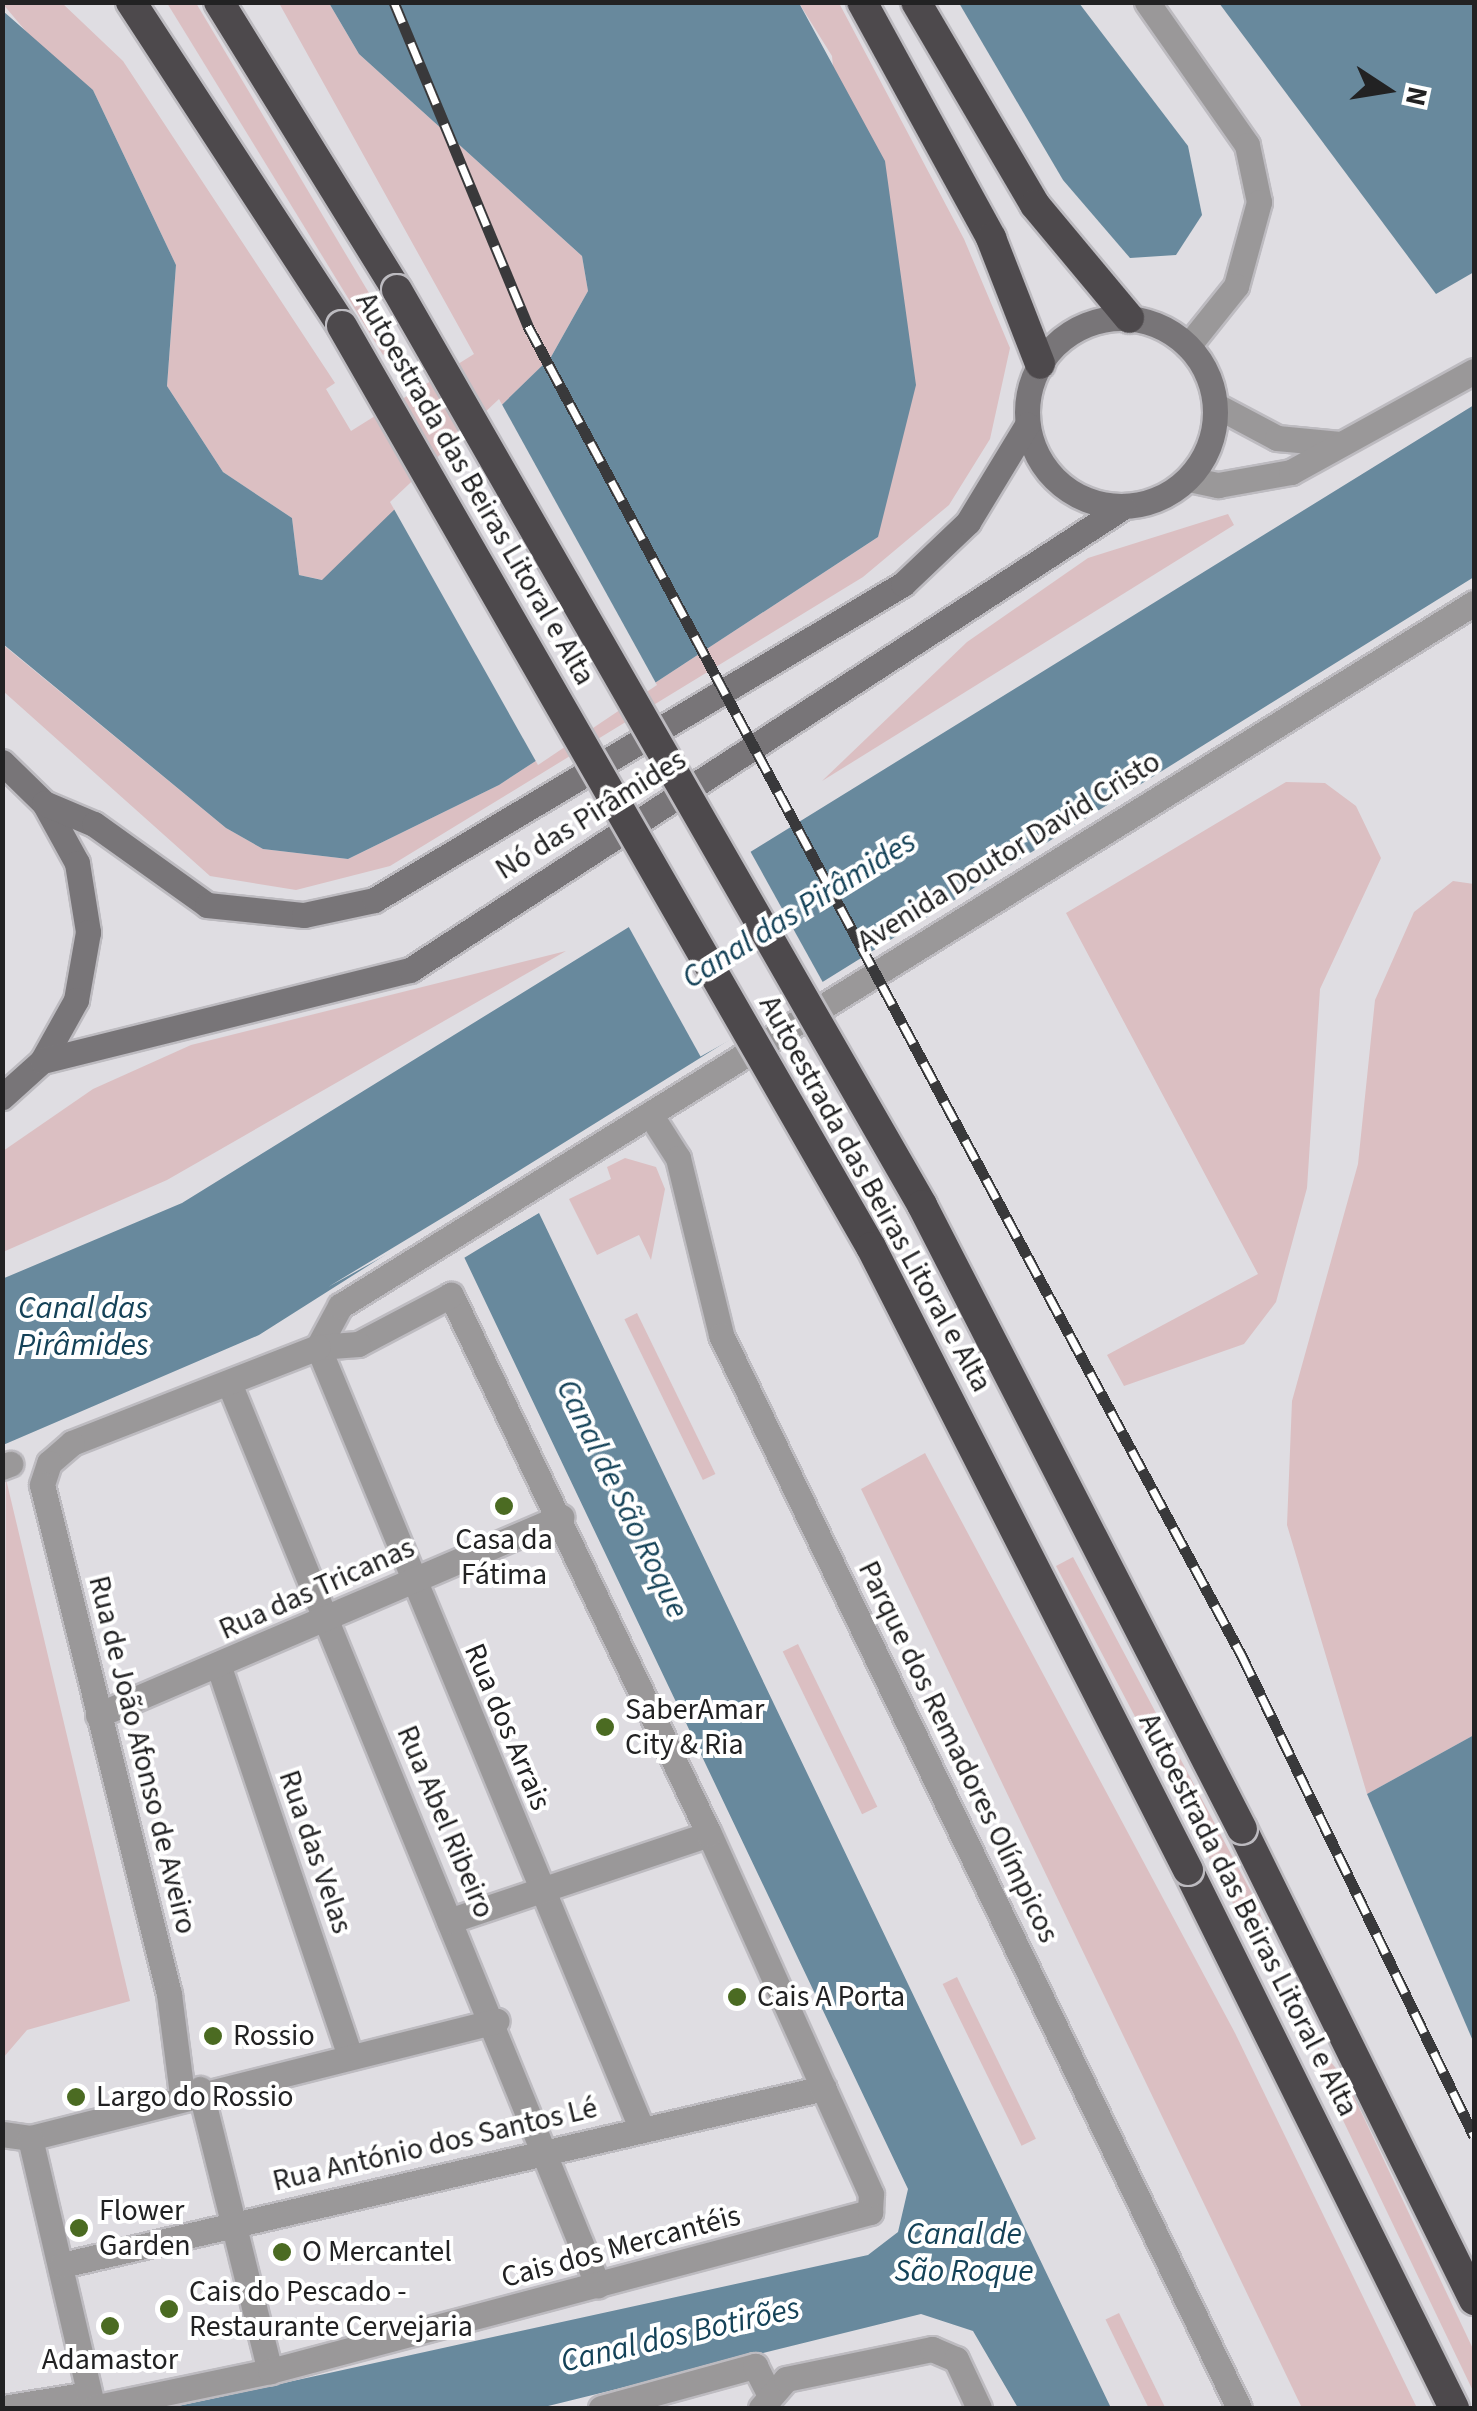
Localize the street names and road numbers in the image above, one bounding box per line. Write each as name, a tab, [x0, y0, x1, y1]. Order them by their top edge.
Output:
street label: Autoestrada das Beiras Litoral e Alta	[348, 286, 602, 692]
street label: Nó das Pirâmides	[489, 742, 693, 888]
street label: Avenida Doutor David Cristo	[851, 744, 1167, 960]
street label: Autoestrada das Beiras Litoral e Alta	[751, 990, 999, 1398]
street label: Rua das Tricanas	[214, 1530, 420, 1648]
street label: Parque dos Remadores Olímpicos	[850, 1555, 1066, 1949]
street label: Rua de João Afonso de Aveiro	[80, 1572, 204, 1938]
street label: Rua dos Arrais	[456, 1638, 558, 1816]
street label: Autoestrada das Beiras Litoral e Alta	[1130, 1707, 1366, 2123]
street label: Rua Abel Ribeiro	[388, 1720, 502, 1924]
street label: Rua das Velas	[270, 1766, 360, 1938]
street label: Rua António dos Santos Lé	[269, 2090, 601, 2200]
street label: Cais dos Mercantéis	[498, 2198, 744, 2296]

